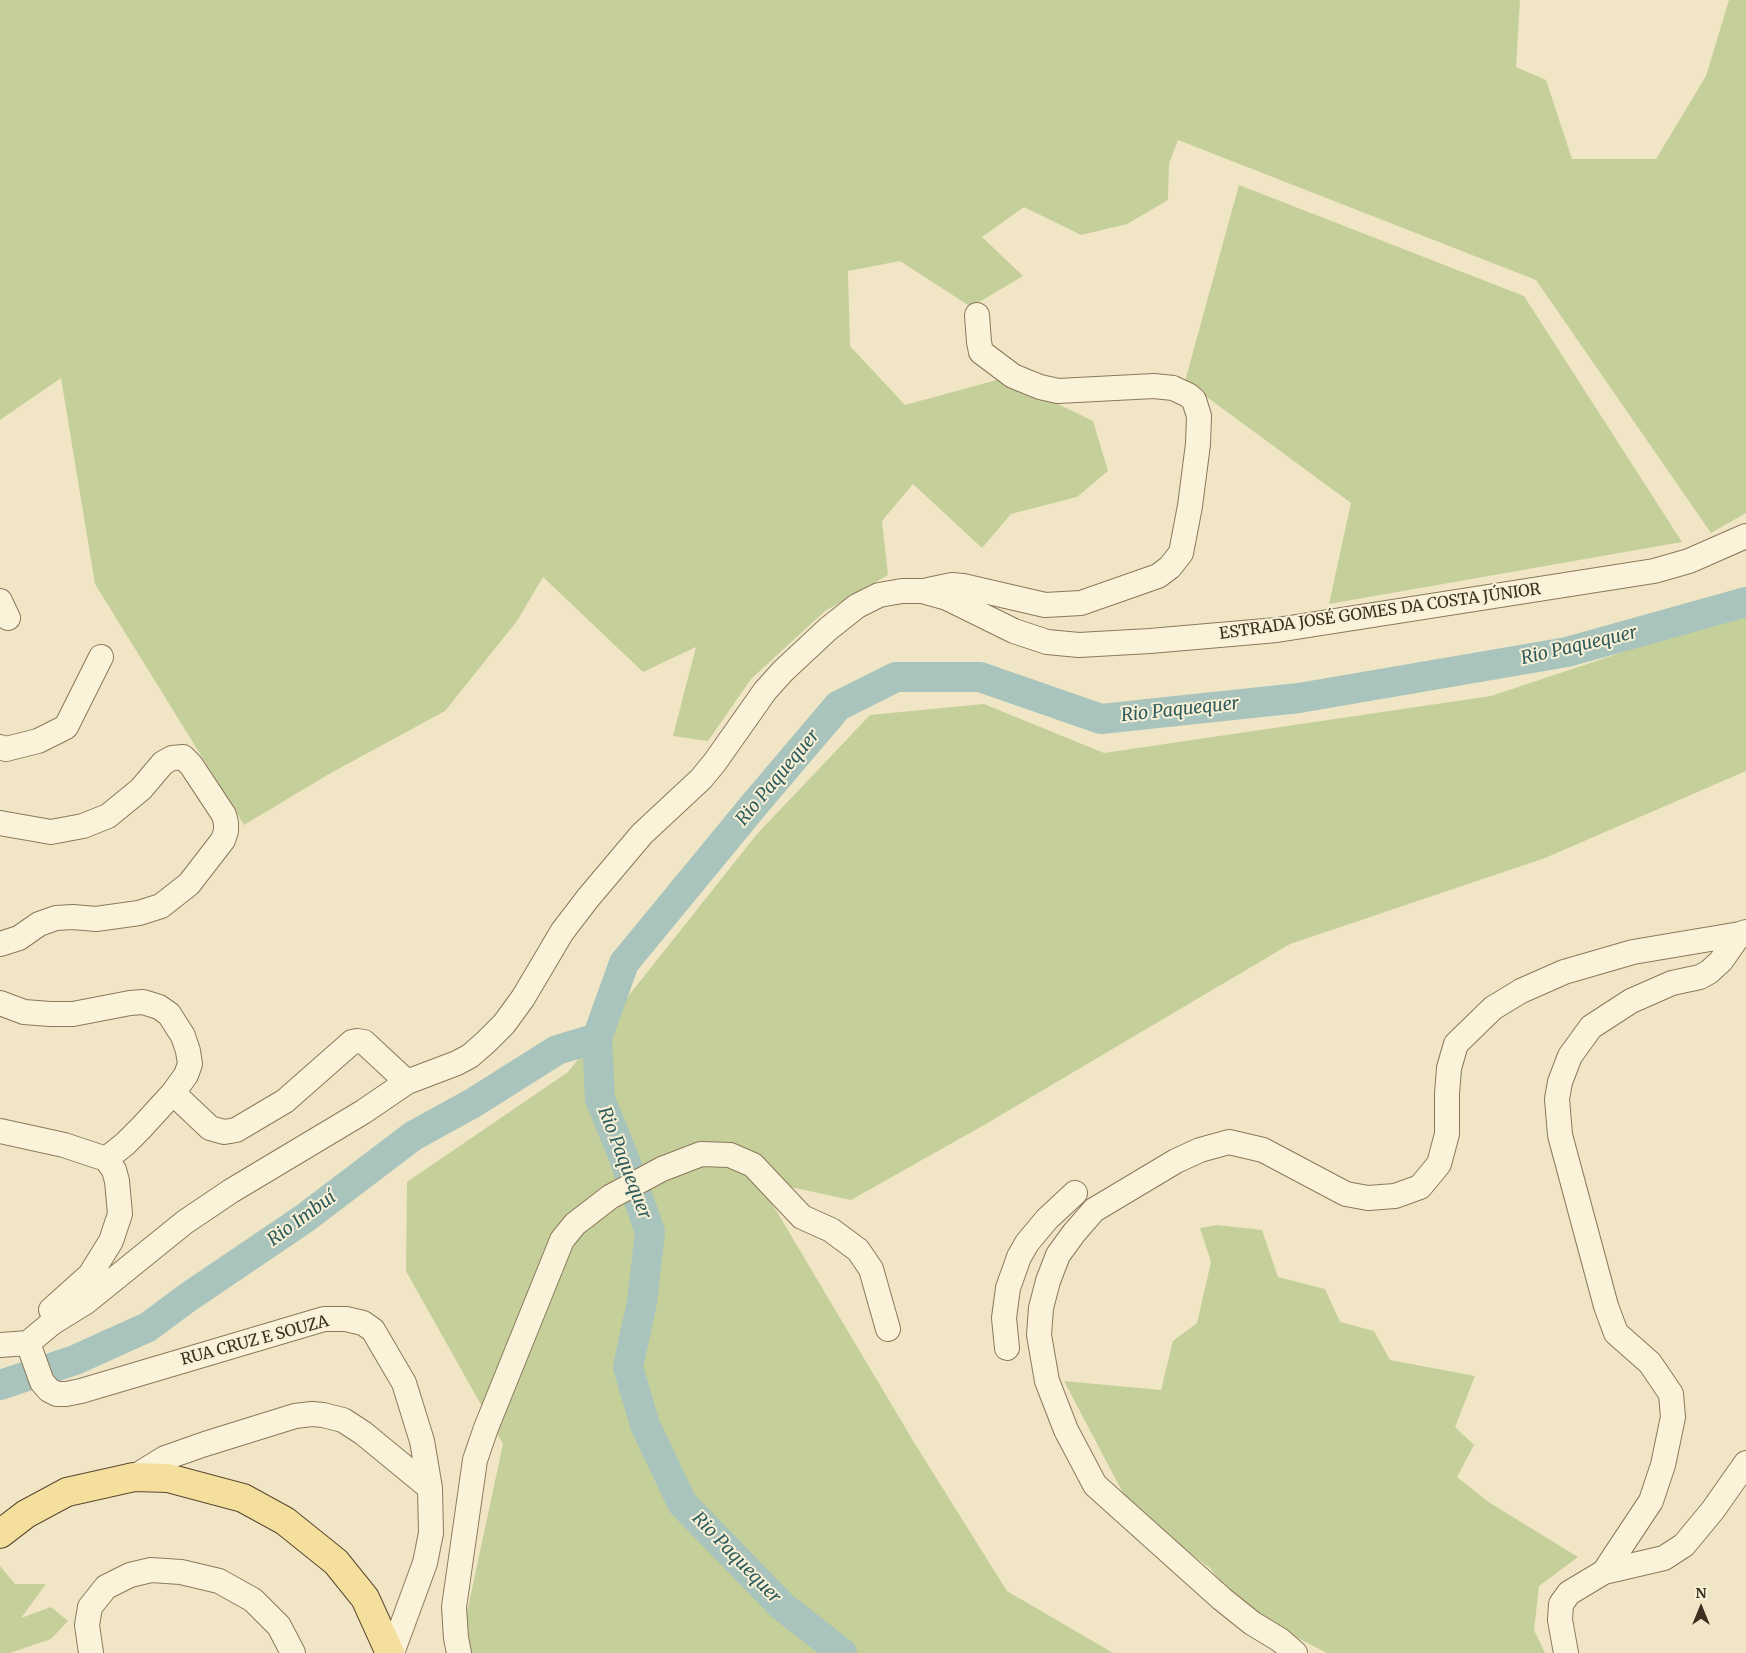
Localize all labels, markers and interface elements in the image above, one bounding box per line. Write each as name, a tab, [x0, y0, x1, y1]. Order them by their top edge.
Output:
street label: ESTRADA JOSÉ GOMES DA COSTA JÚNIOR	[1218, 580, 1542, 644]
water label: Rio Paquequer	[1519, 622, 1639, 670]
water label: Rio Paquequer	[1120, 693, 1240, 727]
water label: Rio Paquequer	[732, 726, 824, 830]
water label: Rio Paquequer	[593, 1104, 655, 1222]
water label: Rio Imbuí	[264, 1187, 340, 1251]
street label: RUA CRUZ E SOUZA	[179, 1312, 331, 1370]
water label: Rio Paquequer	[687, 1508, 785, 1608]
north arrow	[1676, 1583, 1726, 1633]
text: N	[1695, 1584, 1707, 1602]

